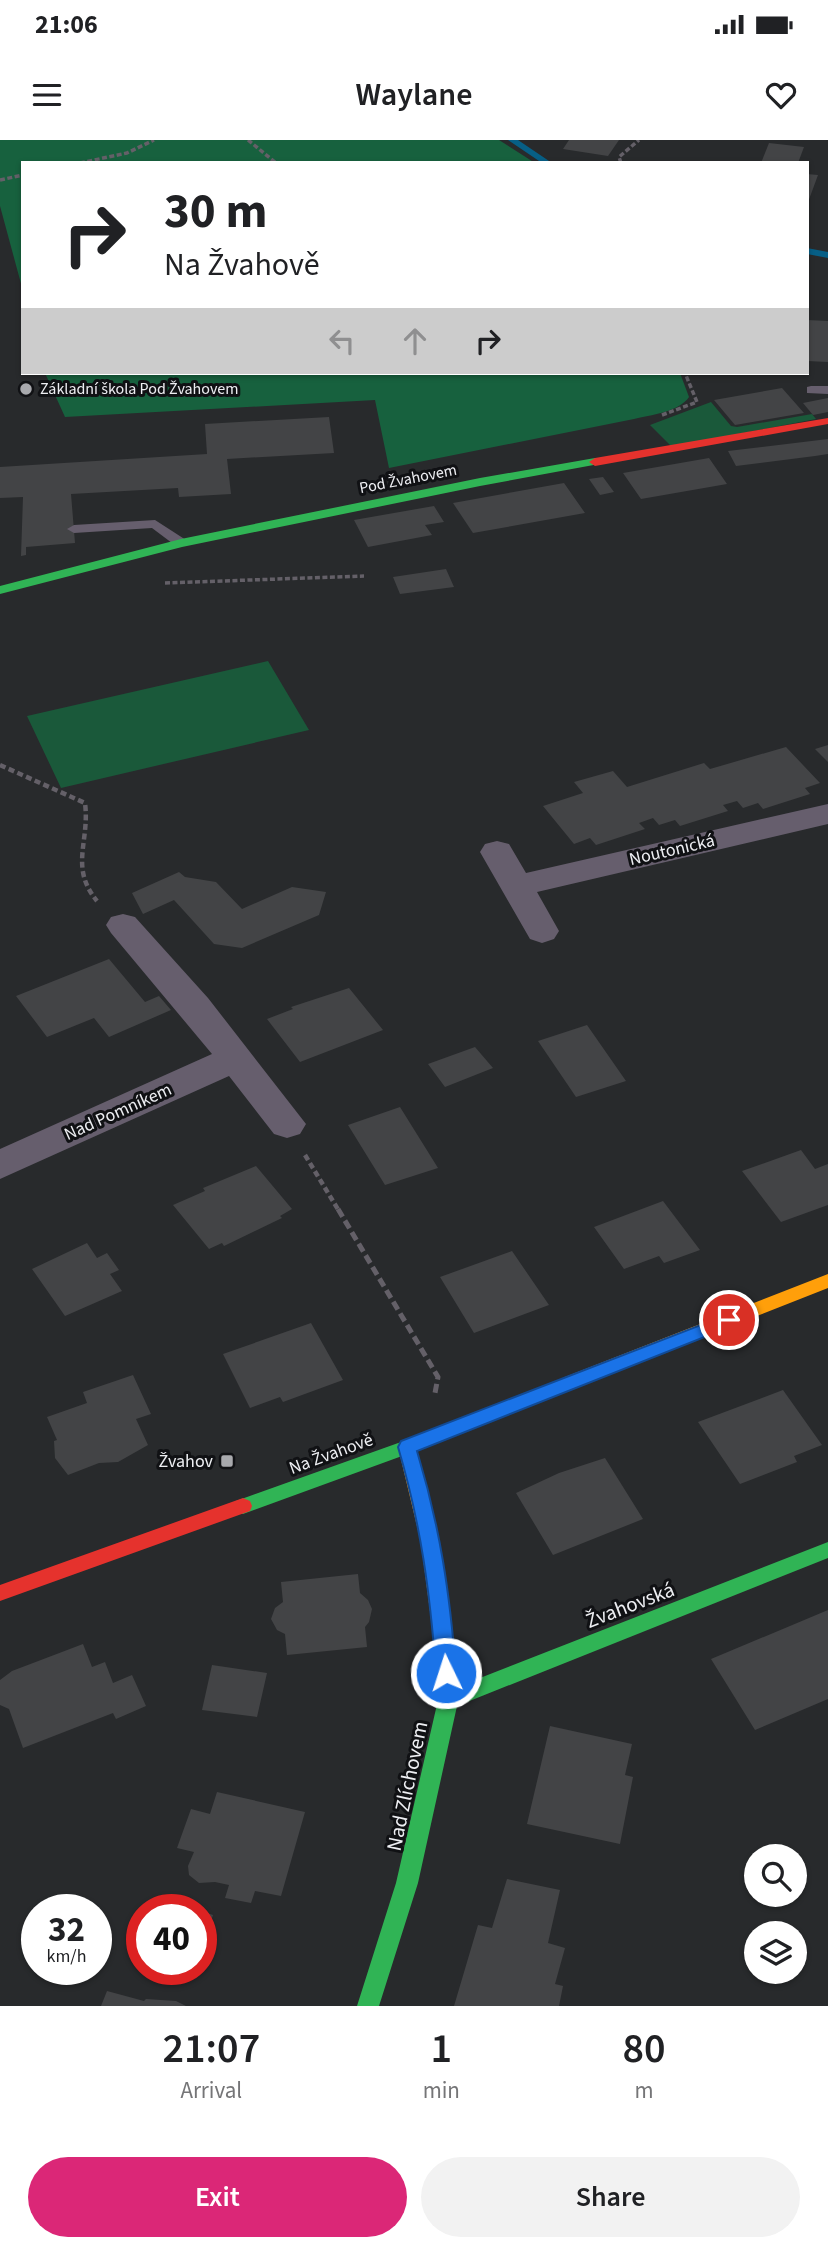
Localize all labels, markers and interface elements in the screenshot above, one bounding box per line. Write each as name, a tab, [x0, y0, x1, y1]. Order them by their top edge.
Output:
text: 21:06	[35, 6, 98, 43]
text: Waylane	[356, 72, 472, 118]
icon: menu	[28, 76, 66, 114]
icon: heart	[762, 76, 800, 114]
text: 30 m	[164, 177, 268, 247]
icon: right	[49, 189, 140, 280]
text: Na Žvahově	[164, 242, 320, 288]
icon: left	[323, 322, 361, 360]
icon: ahead	[396, 322, 434, 360]
icon: right	[469, 322, 507, 360]
place label: Základní škola Pod Žvahovem	[40, 378, 239, 400]
marker: Základní škola Pod Žvahovem	[18, 381, 34, 397]
street label: Pod Žvahovem	[357, 459, 459, 499]
street label: Noutonická	[627, 828, 717, 872]
street label: Nad Pomníkem	[60, 1077, 176, 1147]
pin	[699, 1290, 759, 1350]
icon: arrive	[710, 1301, 748, 1339]
street label: Na Žvahově	[286, 1427, 376, 1481]
place label: Žvahov	[159, 1449, 214, 1474]
marker: Žvahov	[219, 1453, 235, 1469]
street label: Žvahovská	[581, 1574, 679, 1636]
position arrow	[409, 1636, 483, 1710]
street label: Nad Zlíchovem	[379, 1718, 435, 1854]
map controls	[744, 1844, 807, 1984]
button: search	[744, 1844, 807, 1907]
speed limit sign: 40	[126, 1894, 217, 1985]
text: 32	[48, 1905, 85, 1955]
button: layers	[744, 1921, 807, 1984]
text: km/h	[47, 1944, 86, 1969]
text: 21:07	[162, 2019, 260, 2079]
text: 1	[431, 2019, 452, 2079]
text: 80	[622, 2019, 666, 2079]
text: Arrival	[180, 2074, 242, 2107]
text: min	[423, 2074, 460, 2107]
text: m	[634, 2074, 653, 2107]
button: Exit	[28, 2157, 407, 2237]
button: Share	[421, 2157, 800, 2237]

